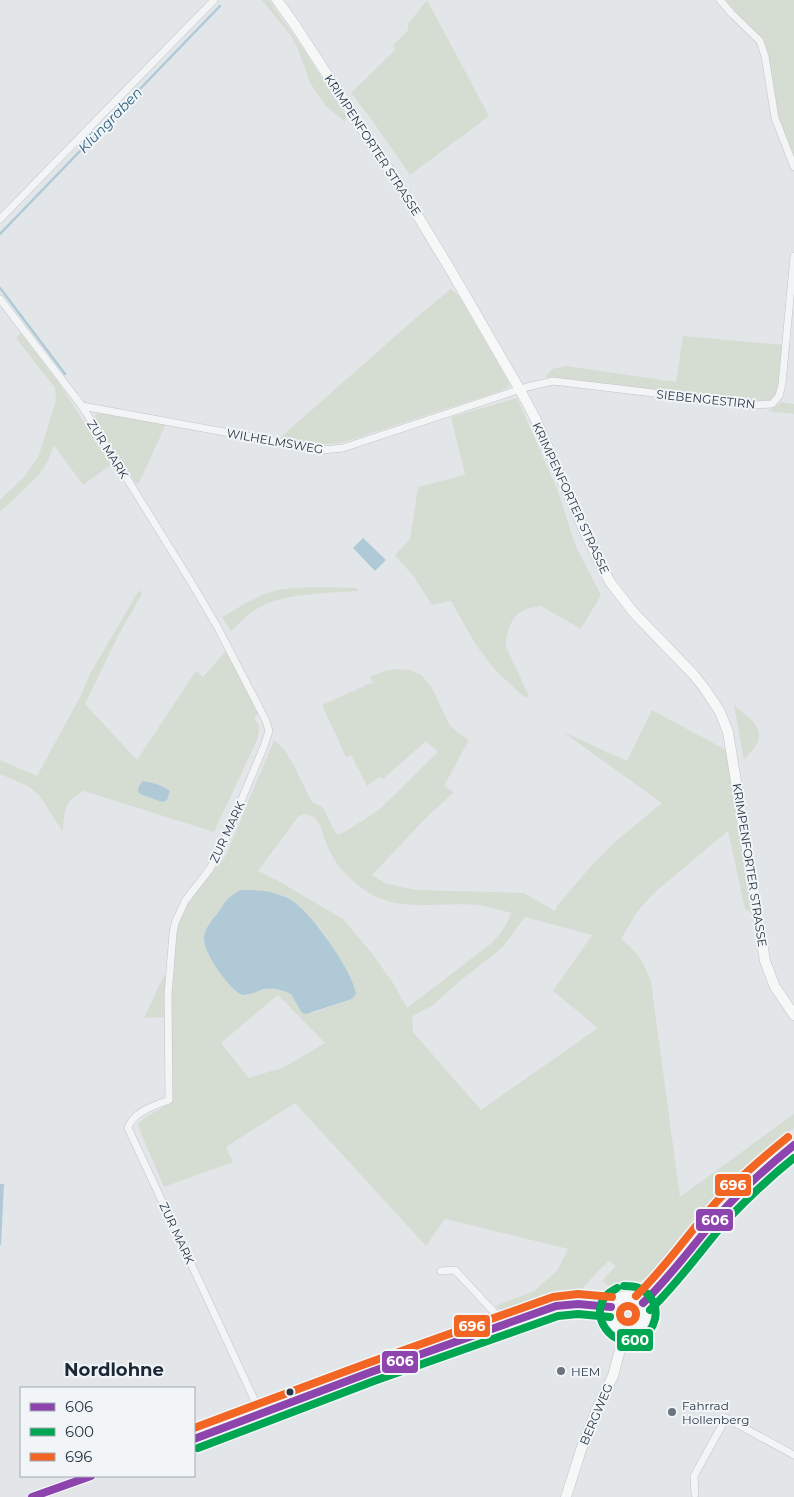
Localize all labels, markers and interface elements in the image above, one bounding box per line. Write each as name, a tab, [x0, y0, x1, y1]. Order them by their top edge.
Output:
street label: KRIMPENFORTER STRASSE	[322, 71, 424, 219]
water label: Klüngraben	[74, 83, 146, 157]
street label: SIEBENGESTIRN	[656, 386, 756, 412]
street label: ZUR MARK	[84, 417, 132, 482]
street label: KRIMPENFORTER STRASSE	[529, 420, 613, 576]
street label: WILHELMSWEG	[225, 425, 325, 457]
street label: KRIMPENFORTER STRASSE	[730, 782, 770, 948]
street label: ZUR MARK	[206, 798, 248, 865]
line badge: 696	[714, 1173, 752, 1197]
text: 696	[720, 1176, 746, 1194]
street label: ZUR MARK	[156, 1200, 198, 1267]
line badge: 606	[695, 1208, 734, 1232]
text: 606	[701, 1211, 729, 1229]
line badge: 696	[453, 1314, 491, 1338]
text: 696	[459, 1317, 485, 1335]
line badge: 600	[616, 1328, 654, 1352]
text: 600	[621, 1331, 649, 1349]
line badge: 606	[381, 1350, 419, 1374]
text: 606	[386, 1352, 414, 1370]
district label: Nordlohne	[64, 1359, 164, 1381]
place label: HEM	[571, 1364, 600, 1379]
marker: HEM	[555, 1365, 567, 1377]
street label: BERGWEG	[576, 1381, 616, 1447]
legend	[20, 1387, 195, 1477]
unlabelled marker	[285, 1387, 295, 1397]
text: 606	[65, 1397, 93, 1416]
place label: Fahrrad Hollenberg	[682, 1398, 749, 1427]
marker: Fahrrad Hollenberg	[666, 1406, 678, 1418]
text: 600	[65, 1422, 94, 1441]
text: 696	[65, 1447, 92, 1466]

